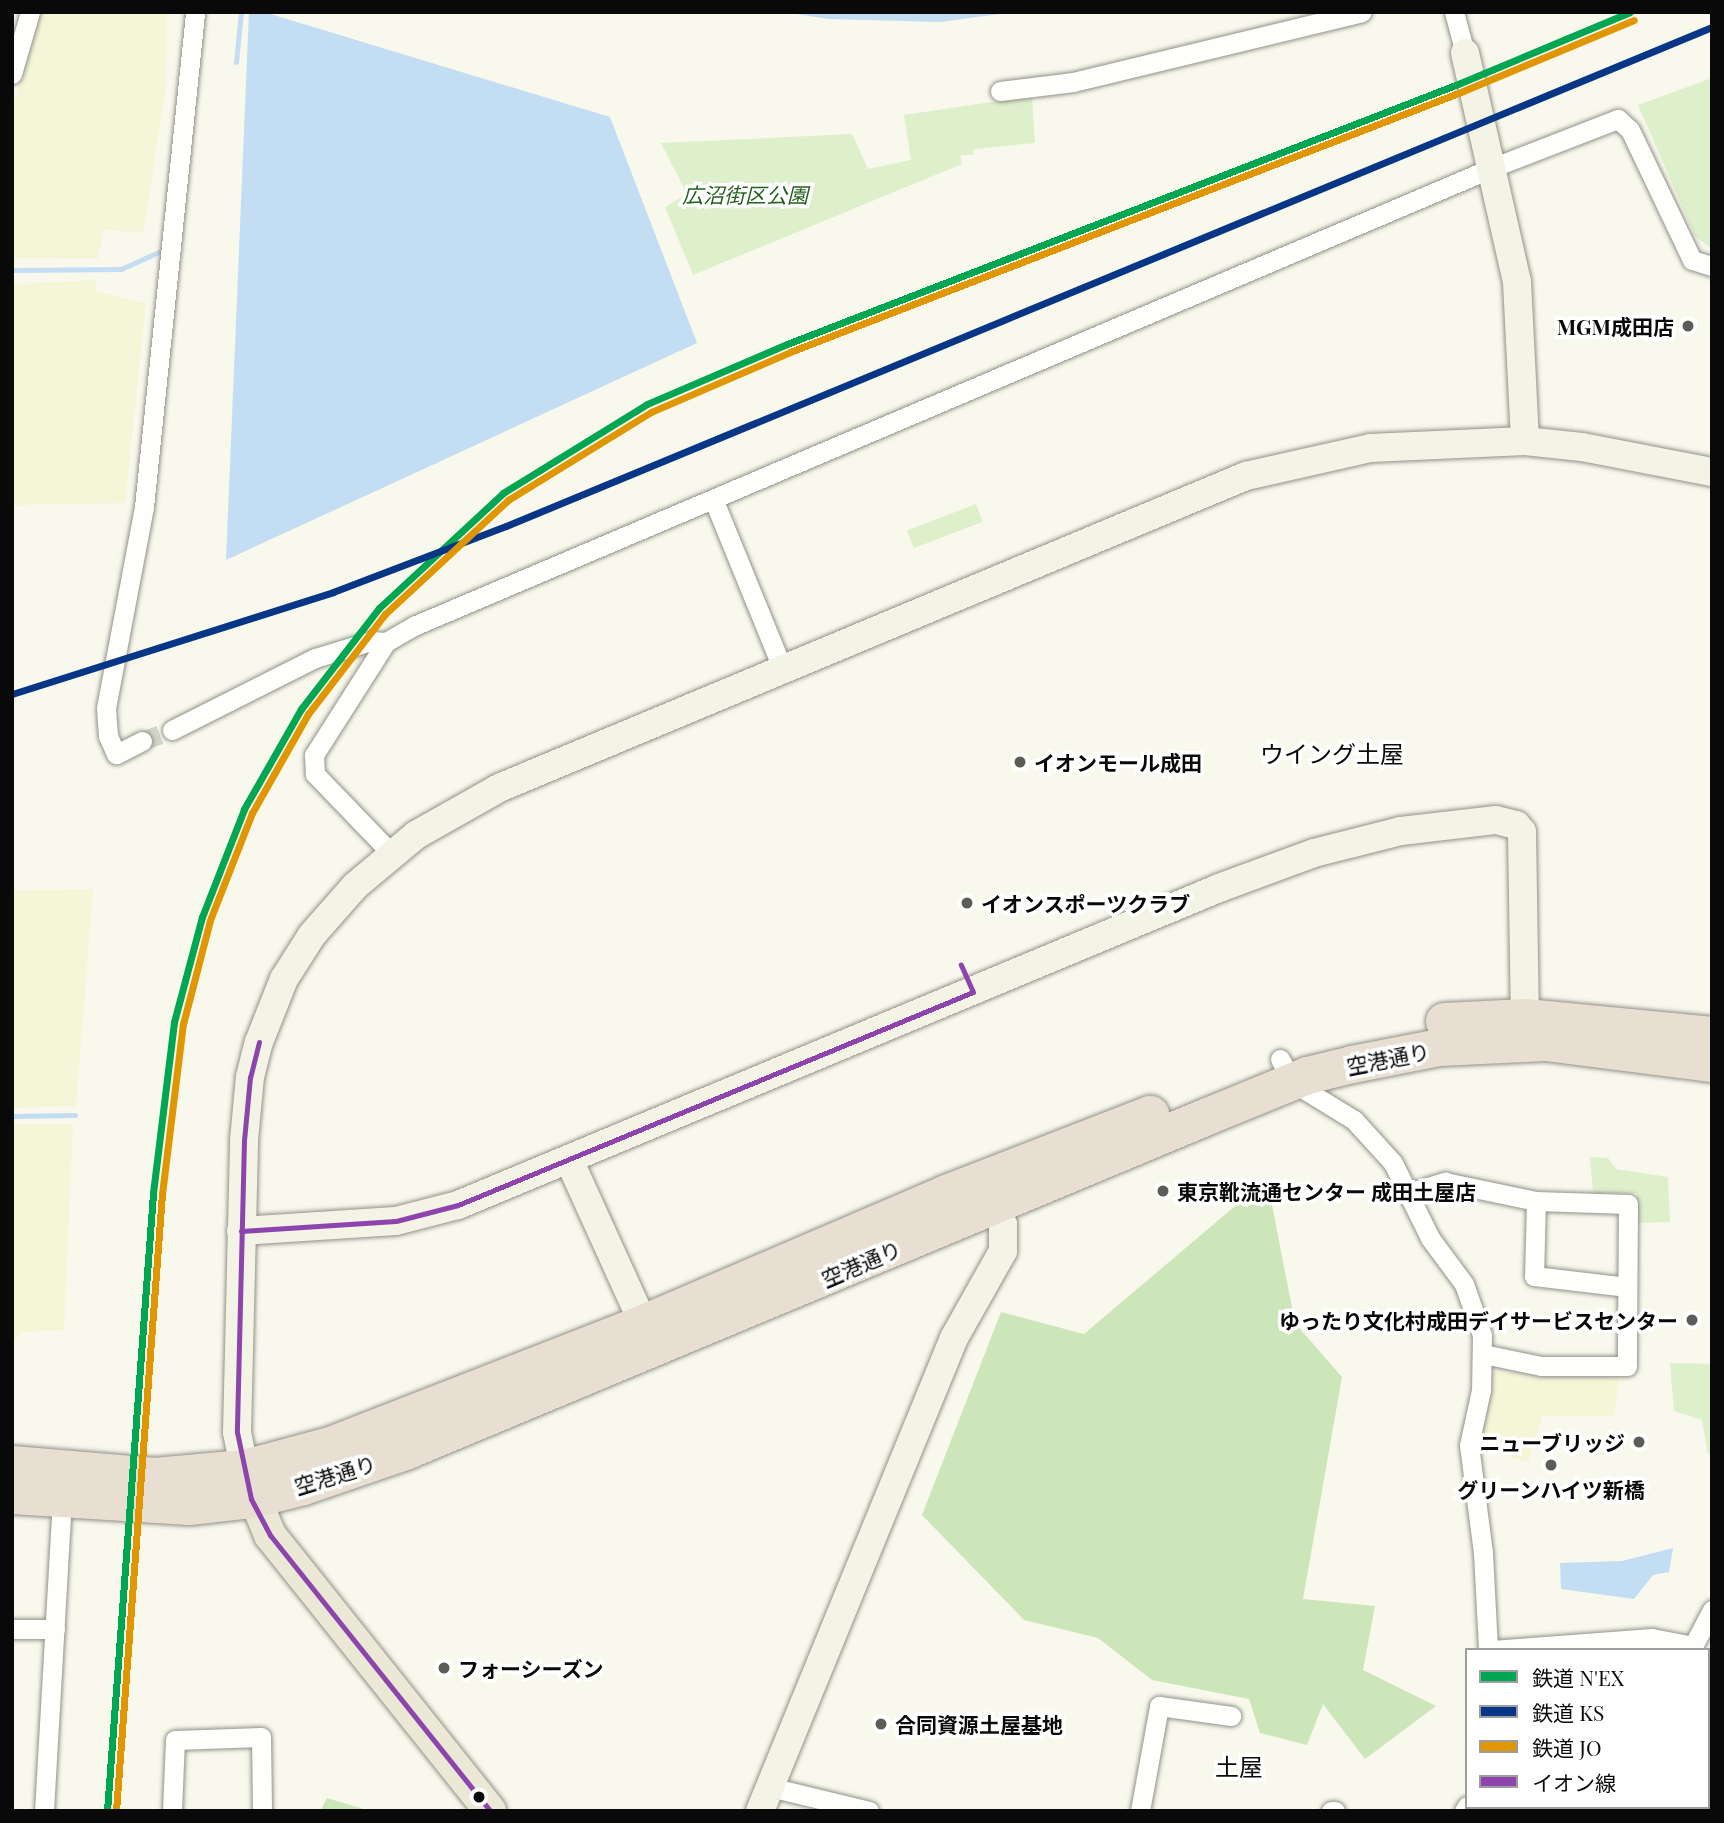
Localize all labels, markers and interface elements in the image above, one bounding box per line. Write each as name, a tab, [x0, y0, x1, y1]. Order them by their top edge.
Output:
park label: 広沼街区公園	[682, 181, 808, 207]
place label: MGM成田店	[1557, 313, 1674, 339]
marker: MGM成田店	[1680, 318, 1696, 334]
district label: ウイング土屋	[1260, 740, 1404, 768]
place label: イオンモール成田	[1034, 749, 1202, 775]
marker: イオンモール成田	[1012, 754, 1028, 770]
place label: イオンスポーツクラブ	[981, 890, 1191, 916]
marker: イオンスポーツクラブ	[959, 895, 975, 911]
street label: 空港通り	[1344, 1038, 1432, 1078]
place label: 東京靴流通センター 成田土屋店	[1177, 1178, 1476, 1204]
marker: 東京靴流通センター 成田土屋店	[1155, 1183, 1171, 1199]
street label: 空港通り	[817, 1235, 905, 1291]
place label: ゆったり文化村成田デイサービスセンター	[1279, 1307, 1678, 1333]
marker: ゆったり文化村成田デイサービスセンター	[1684, 1312, 1700, 1328]
place label: ニューブリッジ	[1478, 1429, 1625, 1455]
marker: ニューブリッジ	[1631, 1434, 1647, 1450]
street label: 空港通り	[291, 1450, 379, 1498]
marker: グリーンハイツ新橋	[1543, 1457, 1559, 1473]
place label: グリーンハイツ新橋	[1457, 1476, 1645, 1502]
legend	[1465, 1648, 1710, 1809]
place label: フォーシーズン	[458, 1655, 605, 1681]
marker: フォーシーズン	[436, 1660, 452, 1676]
text: 鉄道 N'EX	[1532, 1663, 1624, 1691]
text: 鉄道 KS	[1532, 1698, 1604, 1726]
place label: 合同資源土屋基地	[895, 1711, 1063, 1737]
marker: 合同資源土屋基地	[873, 1716, 889, 1732]
text: 鉄道 JO	[1532, 1733, 1601, 1761]
district label: 土屋	[1215, 1753, 1263, 1781]
text: イオン線	[1532, 1768, 1616, 1796]
unlabelled marker	[472, 1790, 486, 1804]

